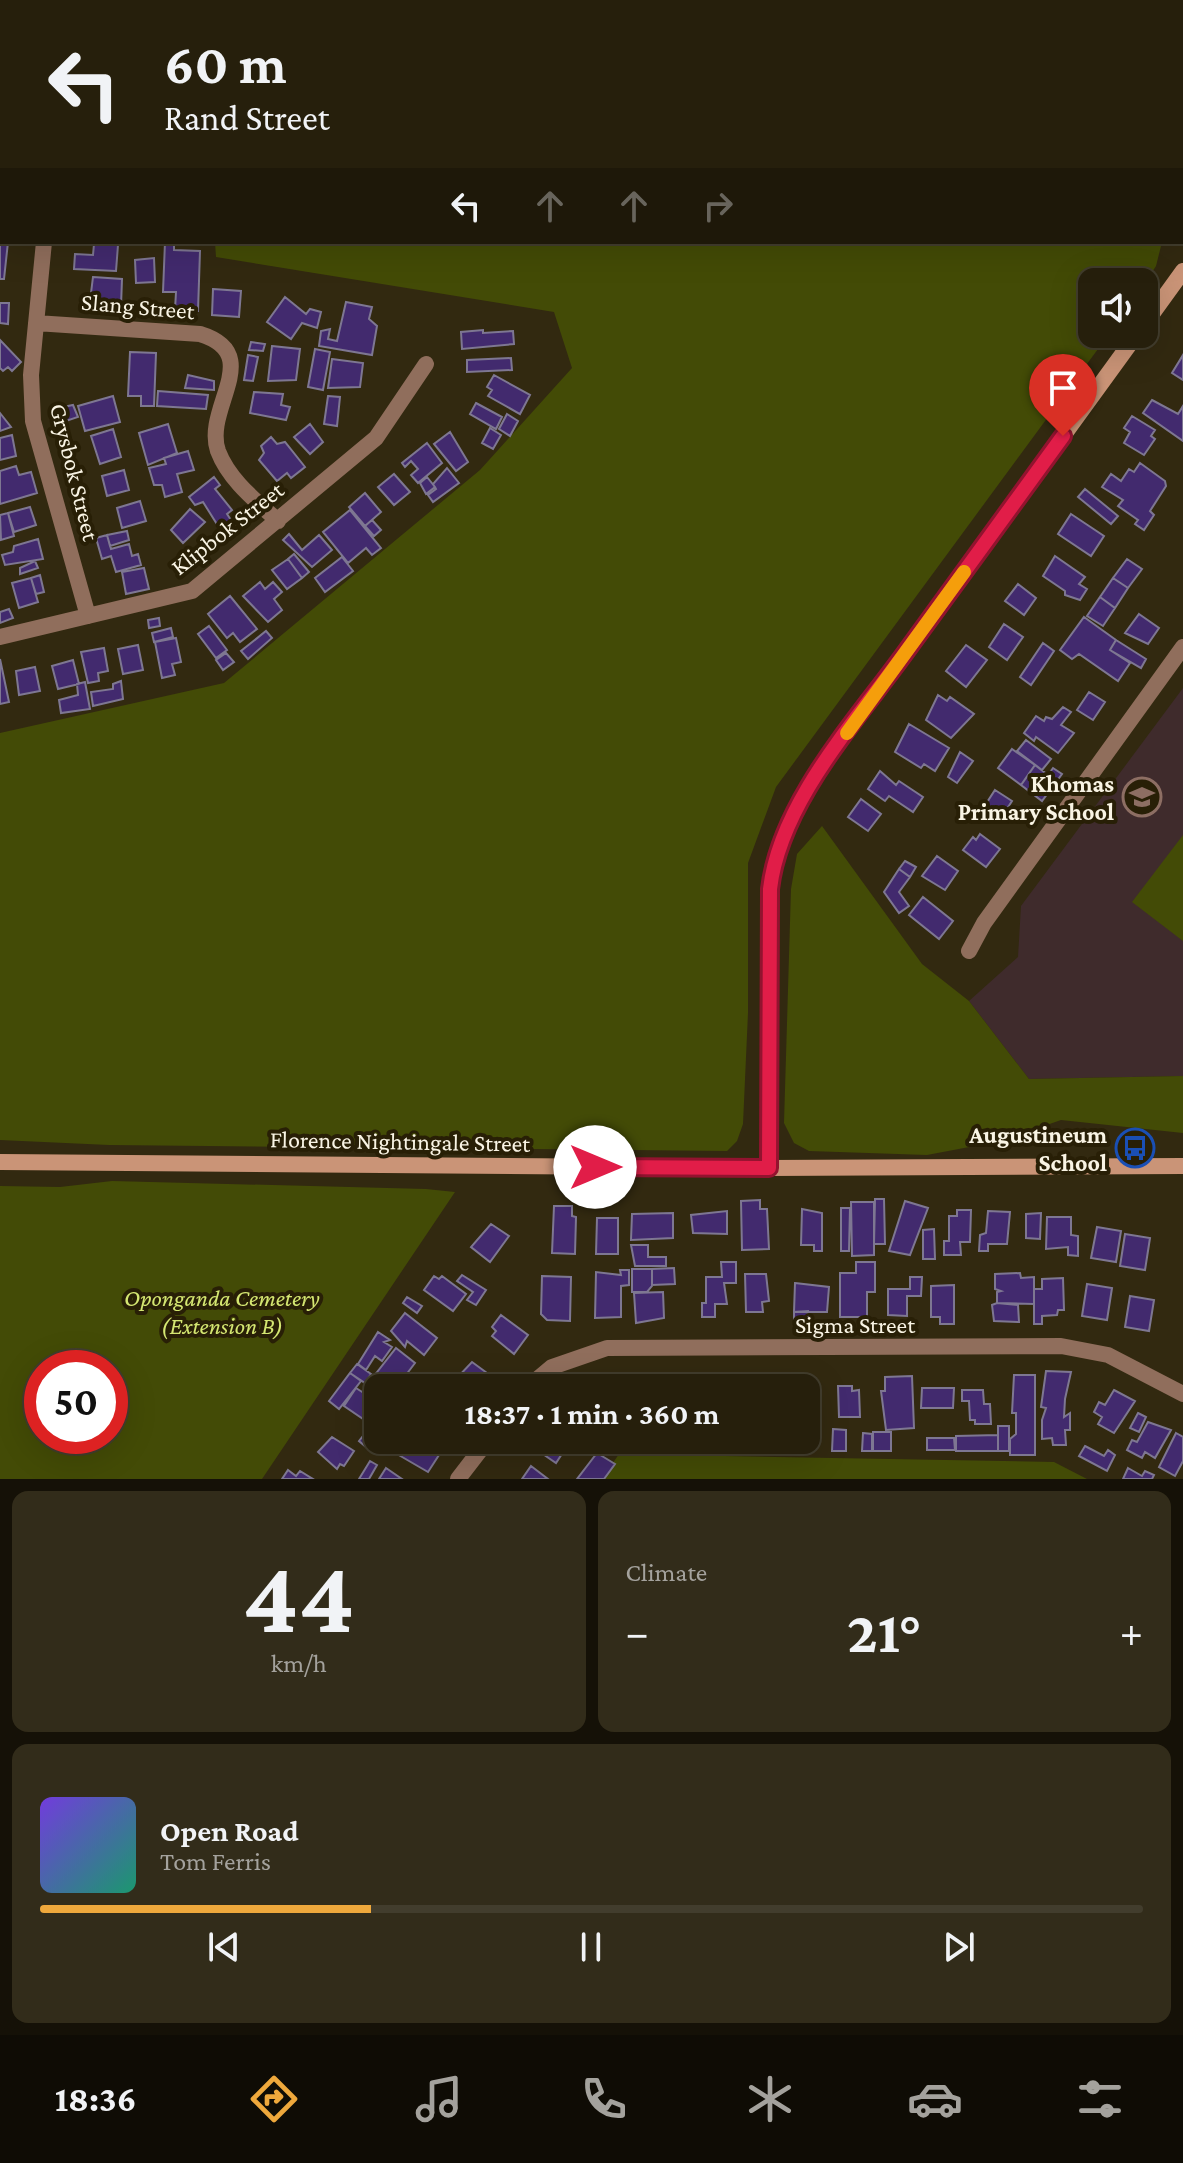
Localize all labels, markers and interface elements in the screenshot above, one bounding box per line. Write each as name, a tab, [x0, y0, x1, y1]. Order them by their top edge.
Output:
icon: left	[32, 32, 136, 136]
text: 60 m	[164, 33, 287, 95]
text: Rand Street	[164, 98, 330, 138]
icon: left	[444, 184, 488, 228]
icon: ahead	[528, 184, 572, 228]
icon: ahead	[612, 184, 656, 228]
icon: right	[696, 184, 740, 228]
map controls	[1078, 268, 1158, 348]
button: sound	[1078, 268, 1158, 348]
street label: Slang Street	[80, 288, 197, 325]
pin	[1029, 354, 1097, 436]
icon: arrive	[1041, 366, 1085, 410]
street label: Grysbok Street	[45, 401, 105, 544]
street label: Klipbok Street	[165, 475, 289, 580]
place label: Khomas Primary School	[958, 770, 1114, 825]
school or university icon: Khomas Primary School	[1121, 776, 1163, 818]
place label: Augustineum School	[968, 1121, 1108, 1176]
street label: Florence Nightingale Street	[270, 1125, 531, 1157]
position arrow	[553, 1125, 637, 1209]
bus stop icon: Augustineum School	[1114, 1127, 1156, 1169]
park label: Oponganda Cemetery (Extension B)	[124, 1284, 320, 1340]
street label: Sigma Street	[795, 1311, 916, 1338]
speed limit sign: 50	[24, 1350, 128, 1454]
text: 18:37 · 1 min · 360 m	[464, 1397, 720, 1430]
text: 44	[243, 1539, 355, 1654]
text: Climate	[626, 1558, 707, 1587]
text: 21°	[847, 1598, 922, 1665]
text: −	[626, 1608, 649, 1656]
text: +	[1120, 1608, 1143, 1656]
text: km/h	[271, 1649, 327, 1678]
text: Open Road	[160, 1814, 299, 1847]
text: Tom Ferris	[160, 1847, 271, 1876]
icon: previous	[202, 1925, 246, 1969]
icon: pause	[569, 1925, 613, 1969]
icon: next	[937, 1925, 981, 1969]
icon: directions	[246, 2071, 302, 2127]
icon: music	[411, 2071, 467, 2127]
icon: phone	[576, 2071, 632, 2127]
icon: climate	[742, 2071, 798, 2127]
icon: car	[907, 2071, 963, 2127]
icon: filters	[1072, 2071, 1128, 2127]
text: 18:36	[55, 2079, 136, 2119]

